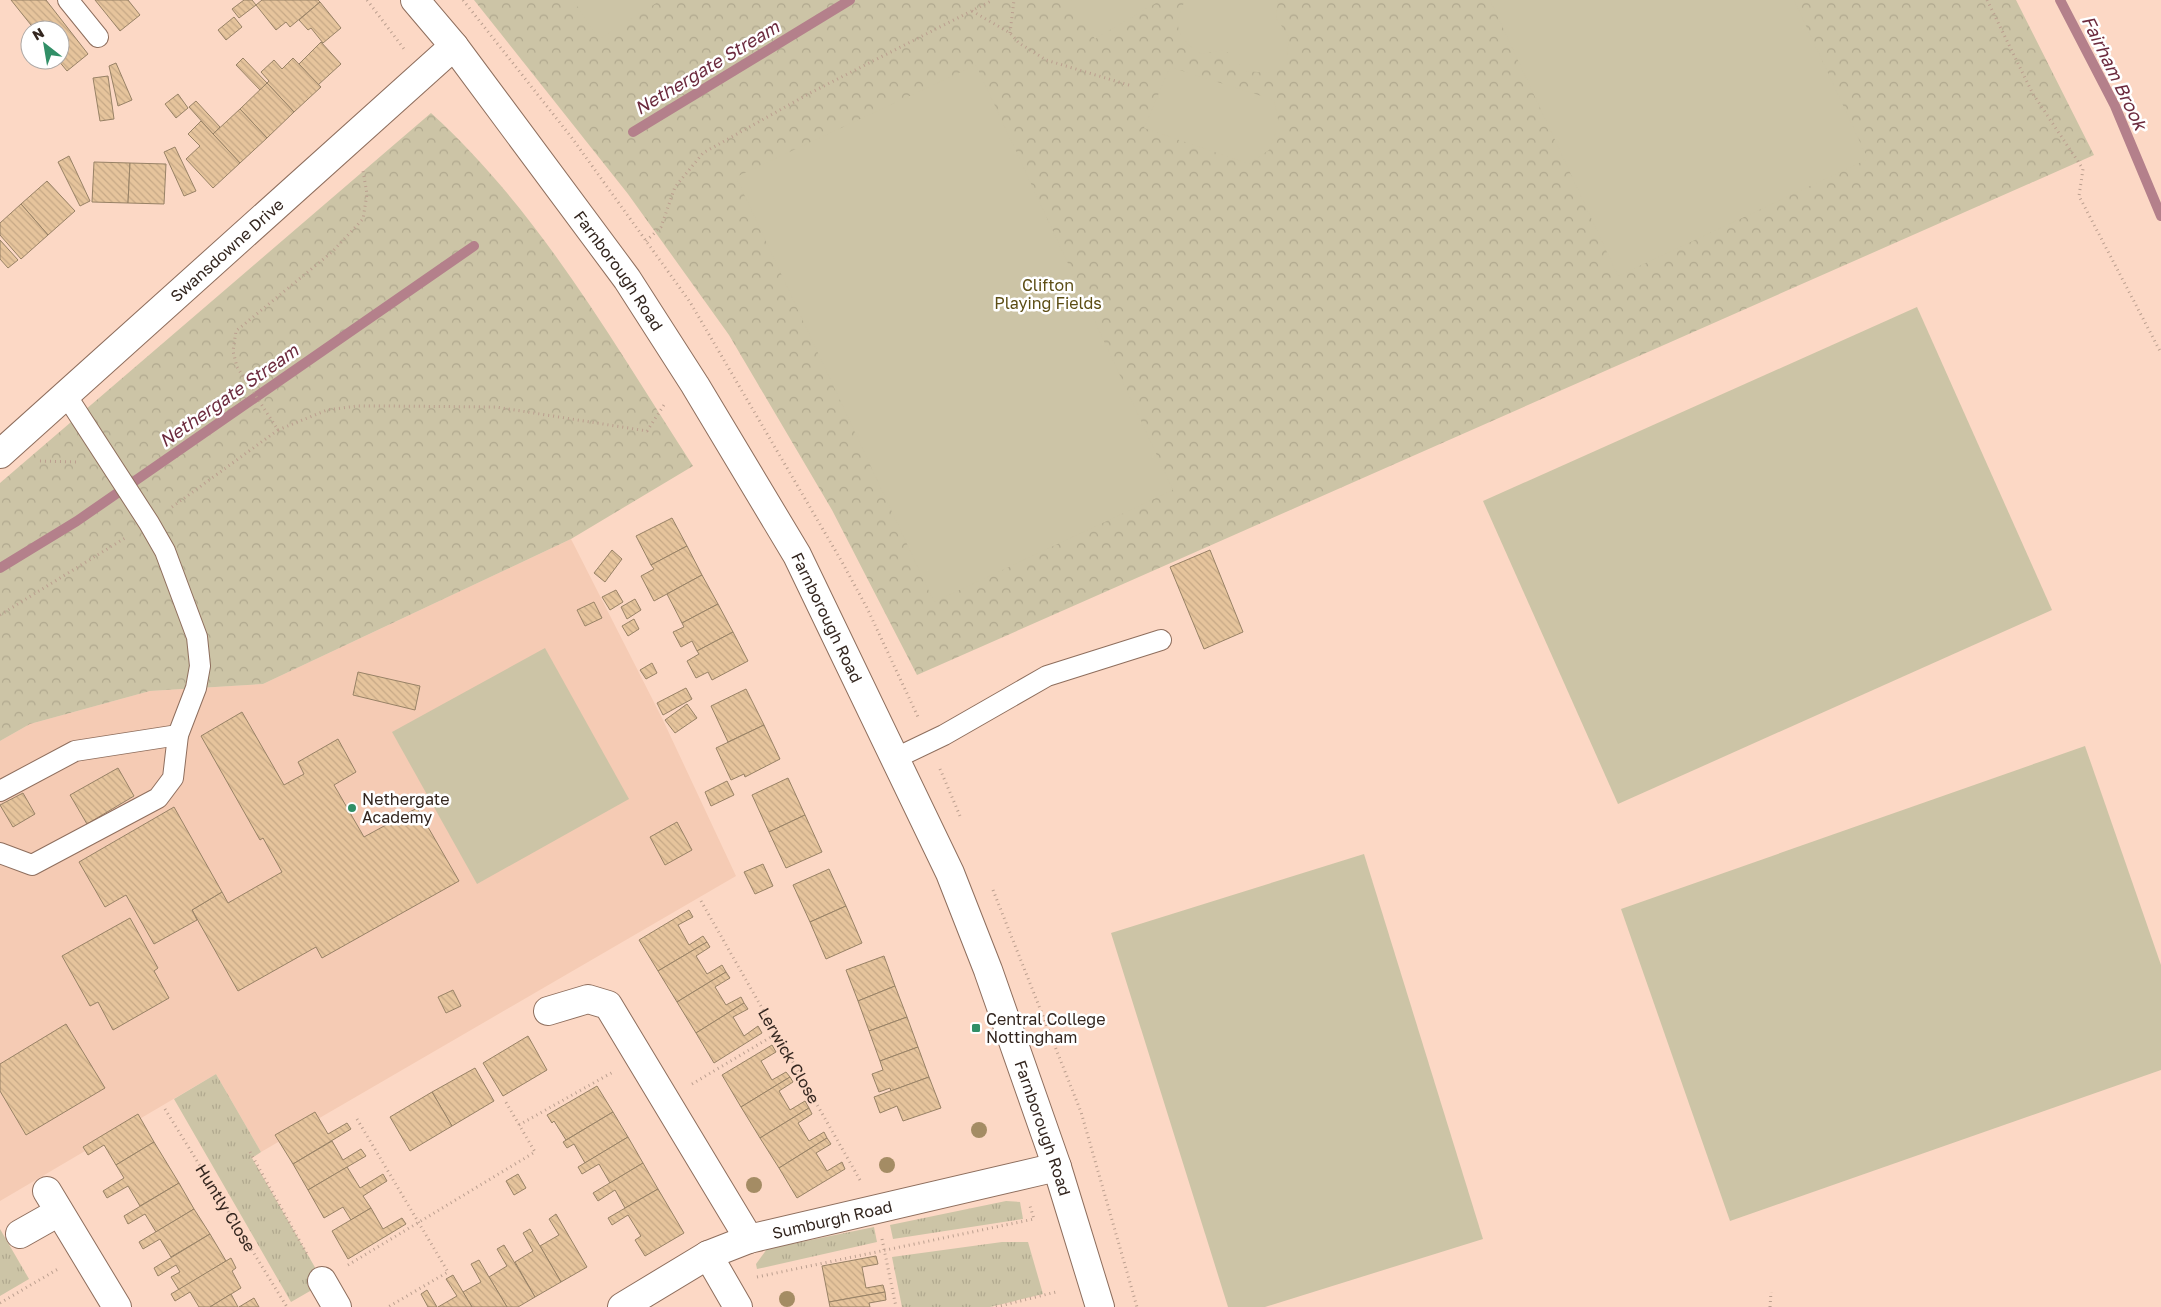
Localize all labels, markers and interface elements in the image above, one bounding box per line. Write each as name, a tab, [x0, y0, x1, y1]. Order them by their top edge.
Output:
water label: Fairham Brook	[2078, 12, 2153, 135]
water label: Nethergate Stream	[630, 15, 784, 119]
north arrow	[20, 20, 70, 70]
text: N	[29, 23, 47, 43]
street label: Swansdowne Drive	[166, 194, 288, 306]
street label: Farnborough Road	[570, 207, 668, 335]
park label: Clifton Playing Fields	[994, 275, 1102, 313]
water label: Nethergate Stream	[155, 338, 303, 451]
street label: Farnborough Road	[787, 549, 867, 686]
place label: Nethergate Academy	[362, 789, 449, 827]
marker: Nethergate Academy	[346, 802, 358, 814]
street label: Lerwick Close	[754, 1004, 824, 1107]
place label: Central College Nottingham	[986, 1009, 1105, 1047]
marker: Central College Nottingham	[970, 1022, 982, 1034]
street label: Farnborough Road	[1010, 1057, 1075, 1198]
street label: Huntly Close	[191, 1160, 260, 1255]
street label: Sumburgh Road	[770, 1196, 894, 1243]

